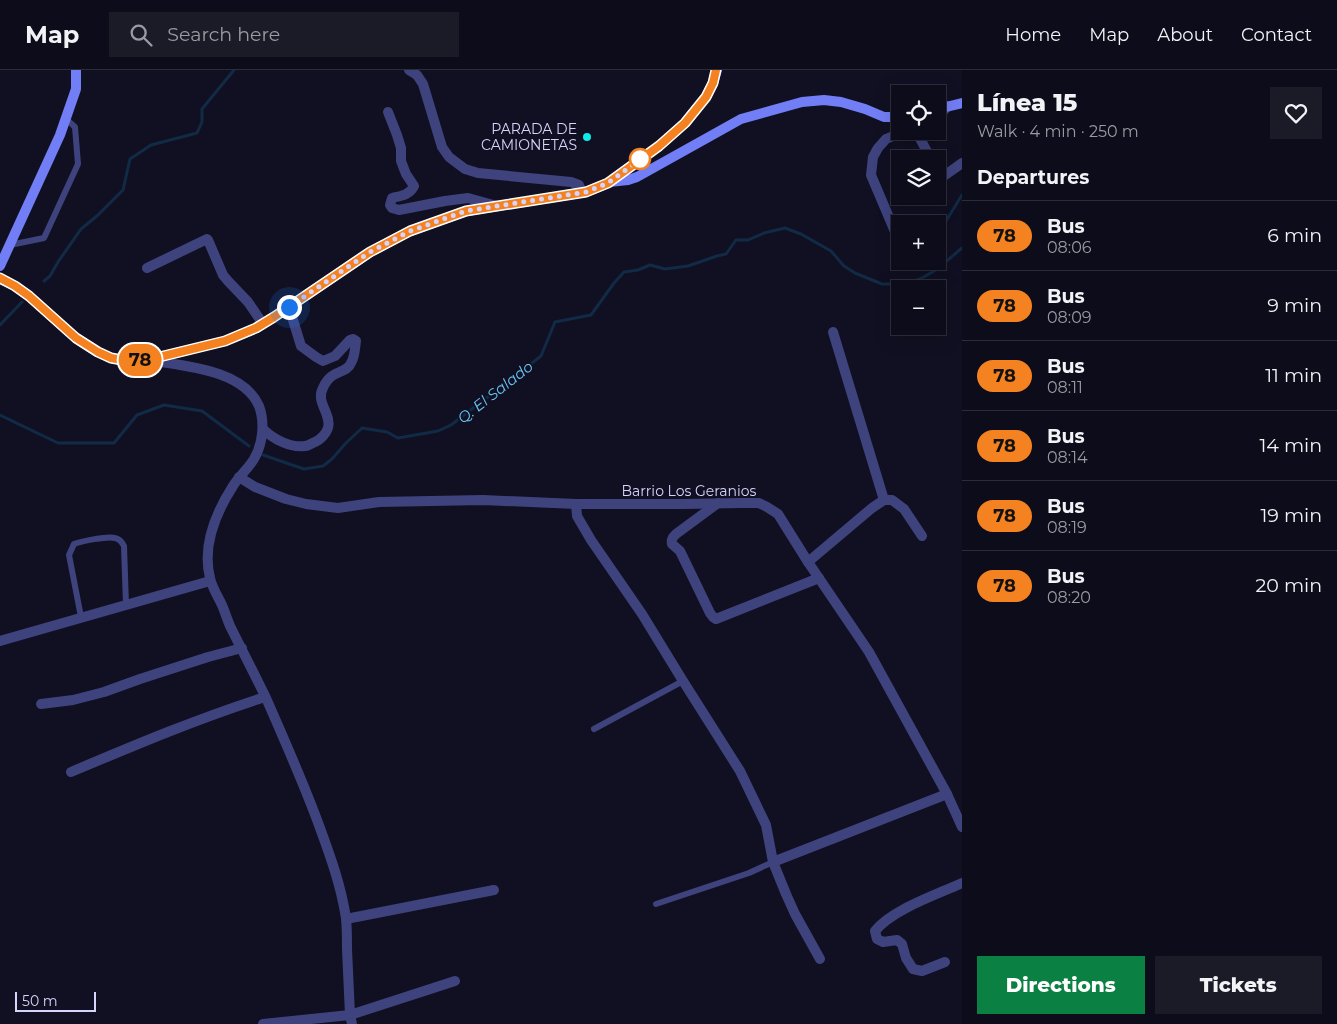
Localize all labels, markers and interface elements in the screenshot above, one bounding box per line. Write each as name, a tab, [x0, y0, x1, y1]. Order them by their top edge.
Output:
search box	[109, 12, 459, 57]
text: Map	[25, 20, 79, 49]
icon: search	[127, 21, 155, 49]
text: Search here	[167, 23, 280, 46]
text: Home	[1005, 24, 1061, 46]
text: Map	[1089, 24, 1129, 46]
text: About	[1157, 24, 1213, 46]
text: Contact	[1241, 24, 1312, 46]
map controls	[891, 85, 946, 335]
button: locate	[891, 85, 946, 140]
button: heart	[1270, 87, 1322, 139]
text: Línea 15	[977, 88, 1077, 117]
place label: PARADA DE CAMIONETAS	[481, 120, 577, 154]
text: Walk · 4 min · 250 m	[977, 122, 1139, 141]
marker: PARADA DE CAMIONETAS	[581, 131, 593, 143]
unlabelled marker	[629, 148, 651, 170]
button: layers	[891, 150, 946, 205]
text: Departures	[977, 166, 1089, 189]
button: +	[891, 215, 946, 270]
text: Bus	[1047, 215, 1085, 238]
text: 6 min	[1267, 224, 1322, 247]
text: 78	[993, 225, 1016, 247]
text: 08:06	[1047, 238, 1092, 257]
button: −	[891, 280, 946, 335]
text: Bus	[1047, 285, 1085, 308]
text: 9 min	[1267, 294, 1322, 317]
your location	[277, 295, 302, 320]
text: 78	[993, 295, 1016, 317]
text: 08:09	[1047, 308, 1092, 327]
line badge: 78	[118, 344, 162, 376]
text: 78	[129, 349, 151, 371]
text: Bus	[1047, 355, 1085, 378]
water label: Q. El Salado	[453, 357, 537, 427]
text: 11 min	[1265, 364, 1322, 387]
text: 78	[993, 365, 1016, 387]
text: 08:11	[1047, 378, 1083, 397]
text: Bus	[1047, 425, 1085, 448]
text: 14 min	[1259, 434, 1322, 457]
text: 78	[993, 435, 1016, 457]
text: 08:14	[1047, 448, 1088, 467]
street label: Barrio Los Geranios	[622, 482, 757, 500]
text: Bus	[1047, 495, 1085, 518]
text: 19 min	[1260, 504, 1322, 527]
text: 78	[993, 505, 1016, 527]
text: 08:19	[1047, 518, 1087, 537]
text: Bus	[1047, 565, 1085, 588]
text: 20 min	[1256, 574, 1322, 597]
text: 78	[993, 575, 1016, 597]
text: 08:20	[1047, 588, 1091, 607]
button: Directions	[977, 956, 1145, 1014]
button: Tickets	[1155, 956, 1322, 1014]
scale bar	[15, 989, 96, 1012]
text: 50 m	[22, 992, 58, 1010]

